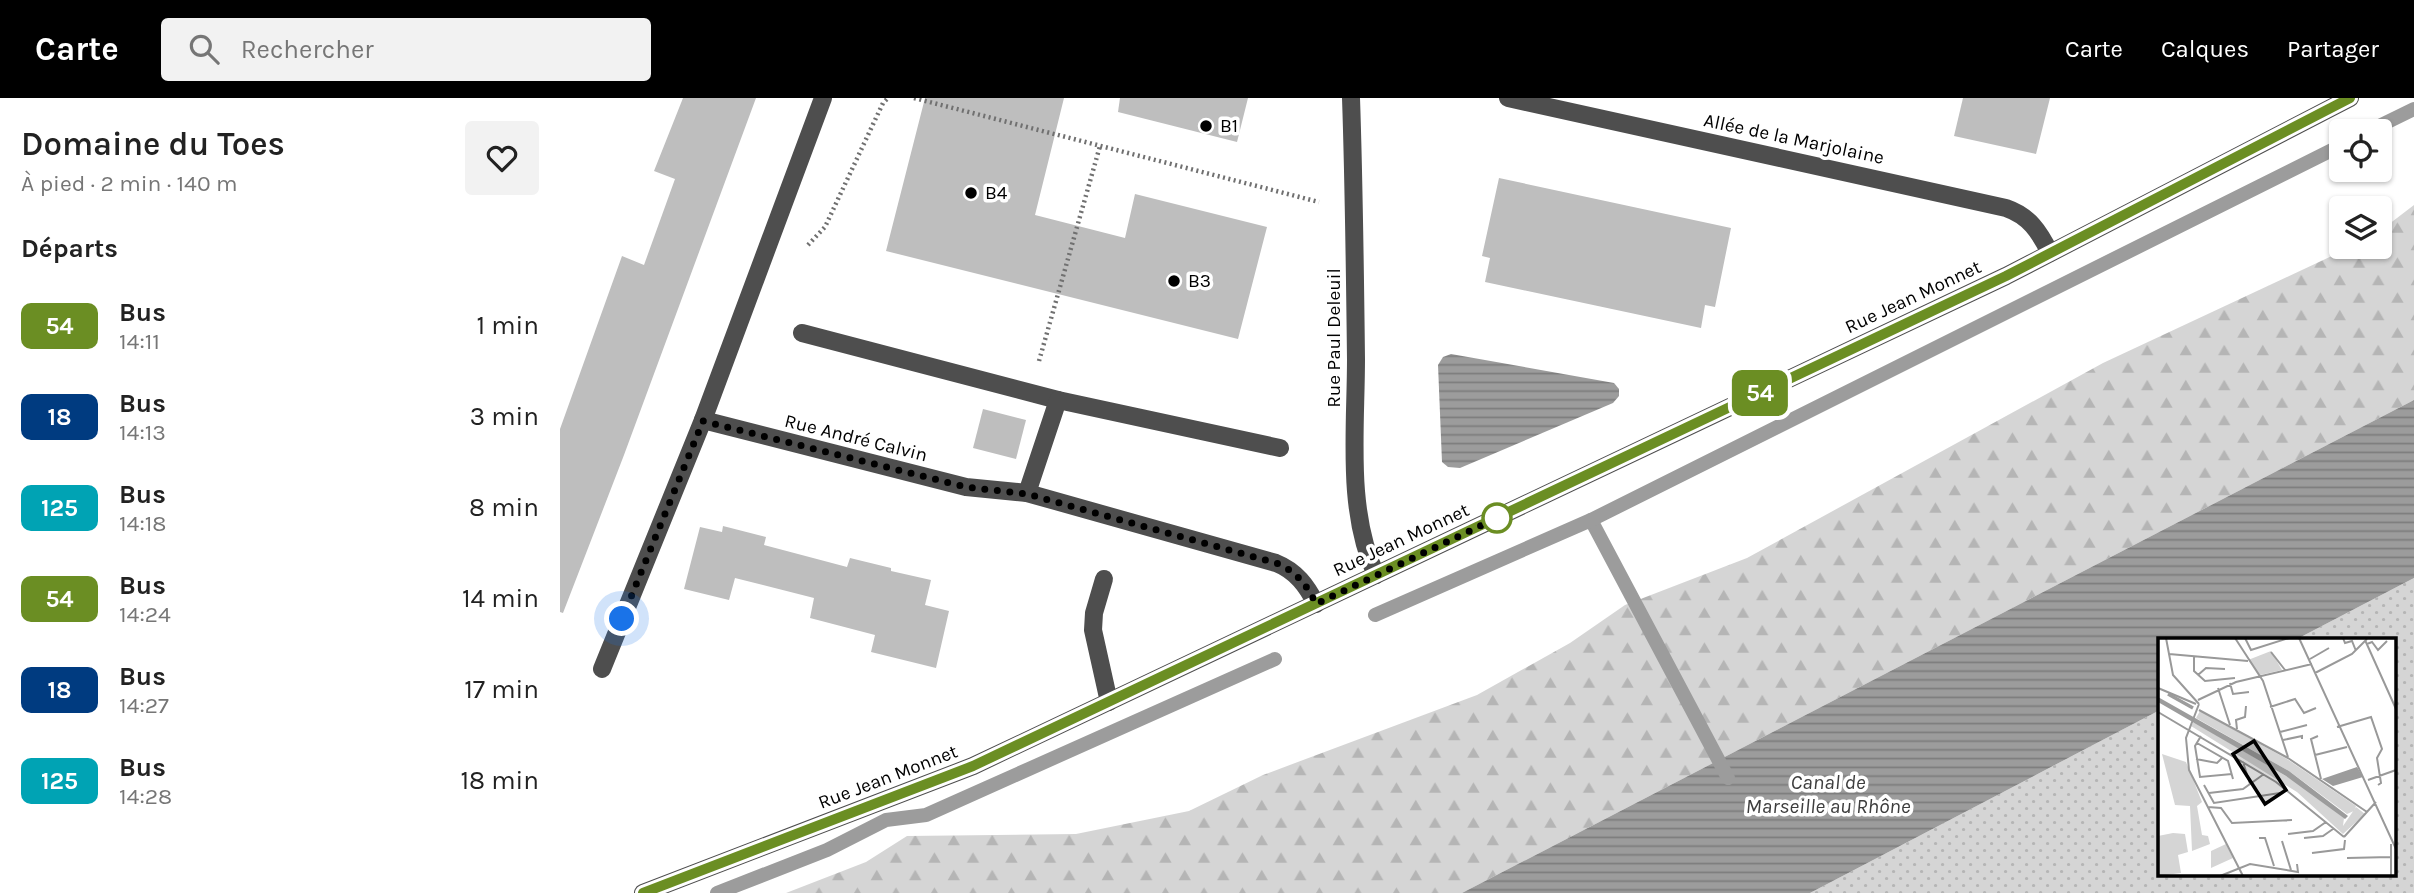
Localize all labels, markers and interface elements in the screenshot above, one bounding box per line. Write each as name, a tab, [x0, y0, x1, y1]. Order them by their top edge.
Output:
search box	[161, 18, 651, 81]
text: Carte	[35, 30, 119, 68]
icon: search	[185, 30, 223, 68]
text: Rechercher	[241, 34, 374, 65]
text: Carte	[2065, 35, 2123, 63]
text: Calques	[2161, 35, 2249, 63]
text: Partager	[2287, 35, 2379, 63]
street label: Allée de la Marjolaine	[1702, 109, 1886, 169]
place label: B1	[1220, 115, 1238, 137]
marker: B1	[1198, 118, 1214, 134]
map controls	[2329, 119, 2392, 259]
button: locate	[2329, 119, 2392, 182]
button: heart	[465, 121, 539, 195]
text: Domaine du Toes	[21, 125, 285, 163]
text: À pied · 2 min · 140 m	[21, 170, 238, 197]
place label: B4	[985, 182, 1008, 204]
marker: B4	[963, 185, 979, 201]
button: layers	[2329, 196, 2392, 259]
text: Départs	[21, 233, 118, 264]
street label: Rue Jean Monnet	[1841, 256, 1985, 338]
street label: Rue Paul Deleuil	[1323, 268, 1345, 408]
place label: B3	[1188, 270, 1211, 292]
marker: B3	[1166, 273, 1182, 289]
text: Bus	[119, 297, 166, 328]
text: 1 min	[476, 310, 539, 341]
text: 54	[45, 312, 74, 340]
text: 14:11	[119, 328, 160, 355]
line badge: 54	[1728, 370, 1792, 416]
text: 54	[1746, 379, 1774, 407]
text: Bus	[119, 388, 166, 419]
text: 3 min	[470, 401, 539, 432]
text: 18	[47, 403, 72, 431]
street label: Rue André Calvin	[782, 410, 930, 466]
text: 14:13	[119, 419, 166, 446]
text: Bus	[119, 479, 166, 510]
text: 8 min	[469, 492, 539, 523]
text: 125	[41, 494, 78, 522]
street label: Rue Jean Monnet	[1329, 499, 1473, 581]
unlabelled marker	[1482, 503, 1512, 533]
text: 14:18	[119, 510, 166, 537]
text: Bus	[119, 570, 166, 601]
text: 14 min	[462, 583, 539, 614]
text: 54	[45, 585, 74, 613]
text: 14:24	[119, 601, 171, 628]
your location	[604, 601, 639, 636]
inset map	[2158, 638, 2396, 876]
text: Bus	[119, 661, 166, 692]
text: 17 min	[464, 674, 539, 705]
text: 18	[47, 676, 72, 704]
text: 14:27	[119, 692, 169, 719]
street label: Rue Jean Monnet	[815, 740, 961, 814]
text: Bus	[119, 752, 166, 783]
text: 18 min	[460, 765, 539, 796]
text: 125	[41, 767, 78, 795]
water label: Canal de Marseille au Rhône	[1746, 770, 1911, 818]
text: 14:28	[119, 783, 172, 810]

